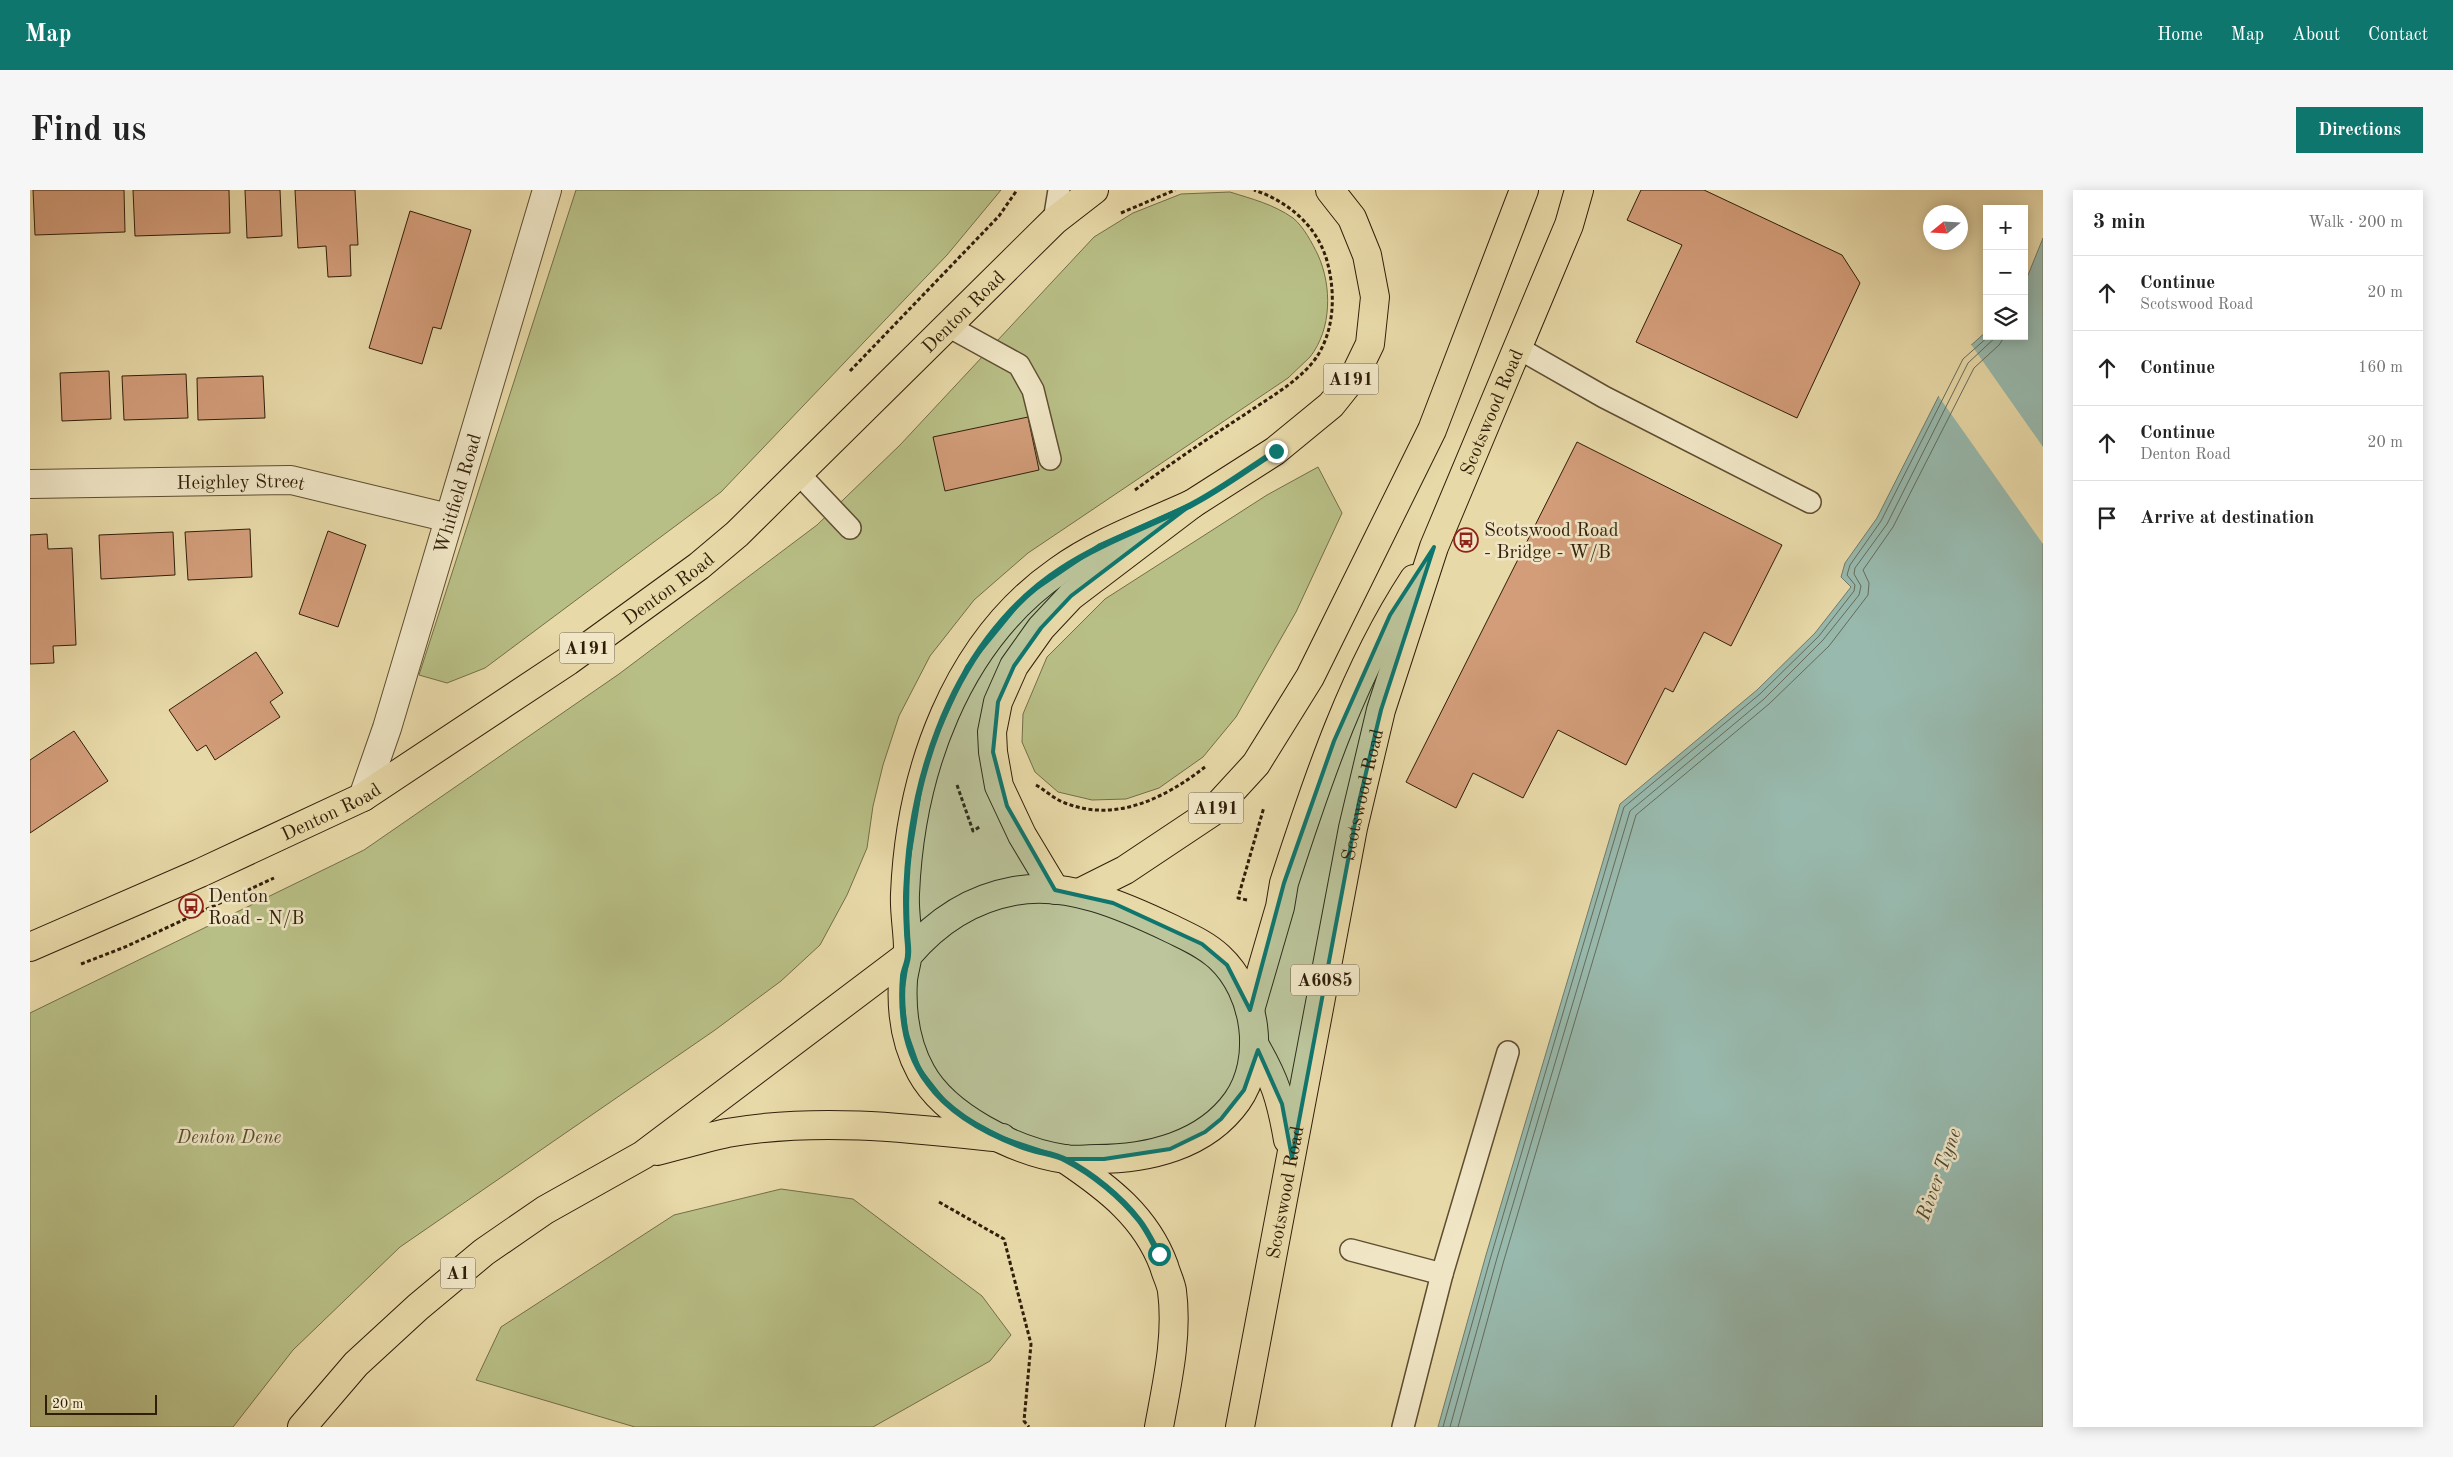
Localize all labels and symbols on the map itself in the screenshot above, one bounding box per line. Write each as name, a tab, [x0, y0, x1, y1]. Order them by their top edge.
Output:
north arrow	[1923, 205, 1968, 250]
street label: Denton Road	[919, 268, 1010, 358]
street label: Scotswood Road	[1458, 347, 1528, 478]
road number: A191	[1324, 363, 1378, 394]
street label: Whitfield Road	[432, 432, 486, 556]
route end	[1265, 440, 1288, 463]
street label: Heighley Street	[176, 473, 307, 495]
place label: Scotswood Road - Bridge - W/B	[1484, 522, 1619, 563]
bus stop icon: Scotswood Road - Bridge - W/B	[1453, 527, 1479, 553]
street label: Denton Road	[620, 550, 719, 630]
road number: A191	[560, 632, 614, 663]
street label: Scotswood Road	[1340, 727, 1388, 863]
street label: Denton Road	[279, 781, 385, 846]
road number: A191	[1188, 792, 1244, 824]
place label: Denton Road - N/B	[208, 888, 304, 929]
bus stop icon: Denton Road - N/B	[178, 893, 204, 919]
road number: A6085	[1291, 964, 1359, 996]
street label: Scotswood Road	[1265, 1125, 1309, 1261]
water label: River Tyne	[1914, 1126, 1966, 1224]
park label: Denton Dene	[176, 1129, 282, 1148]
route start	[1148, 1243, 1171, 1266]
road number: A1	[440, 1258, 476, 1288]
scale bar	[45, 1392, 158, 1415]

